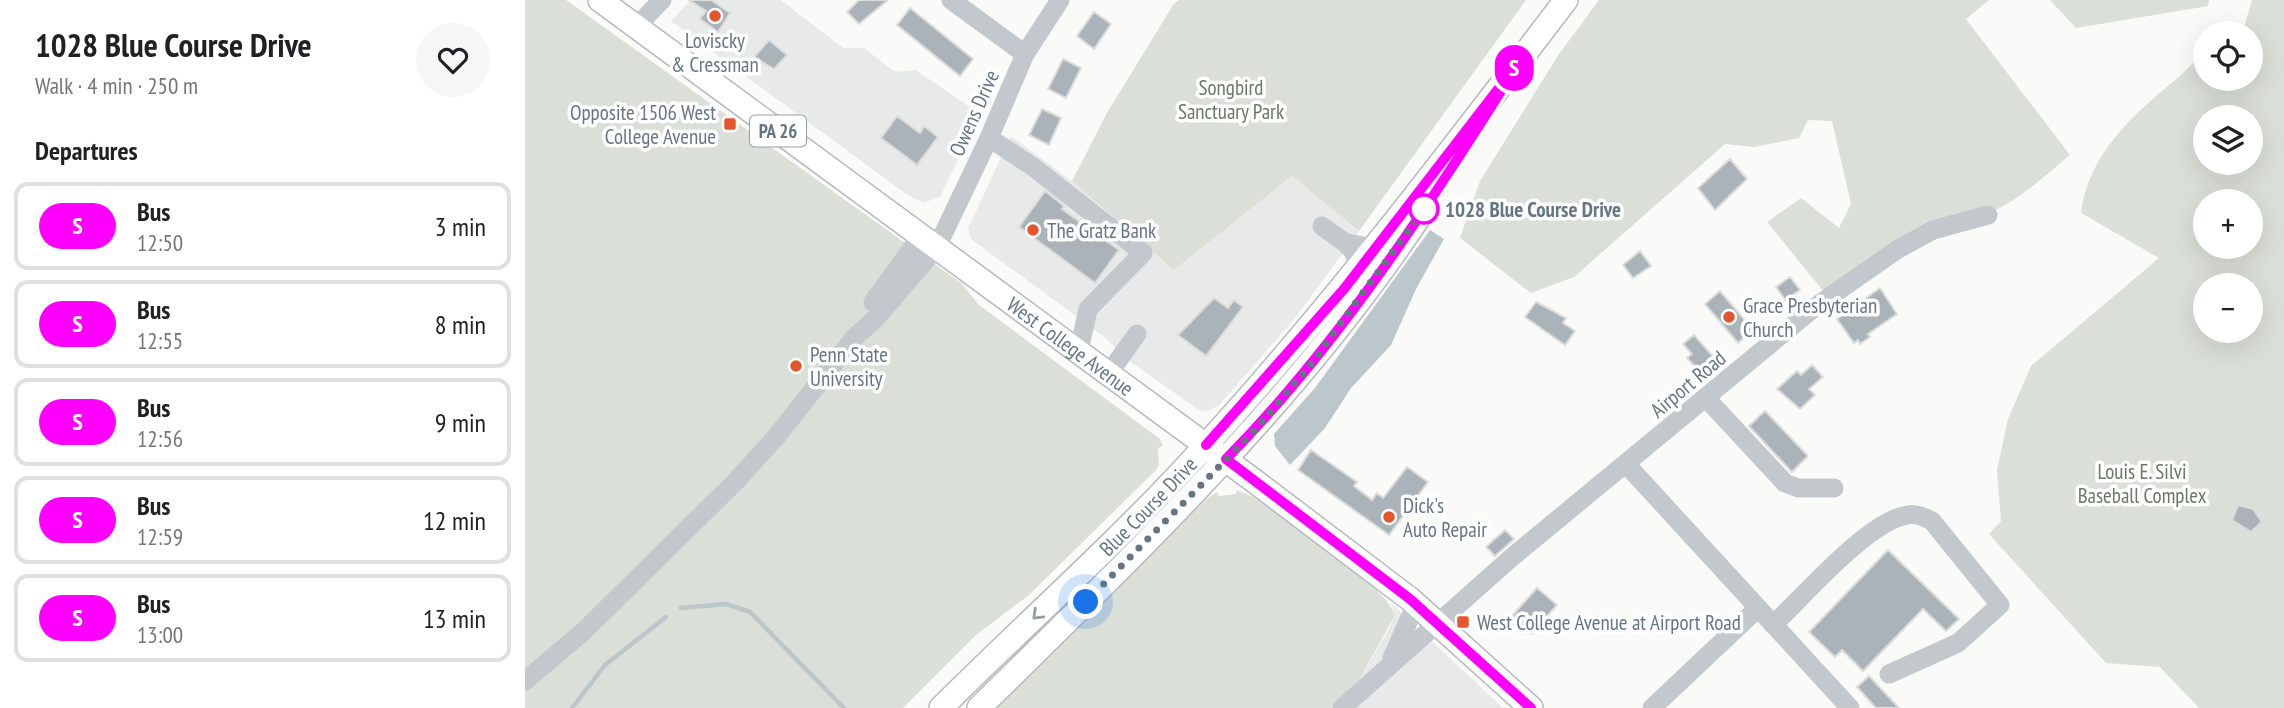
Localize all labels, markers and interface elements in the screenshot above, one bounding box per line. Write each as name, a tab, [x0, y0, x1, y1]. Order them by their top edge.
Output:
marker: Loviscky & Cressman	[707, 8, 723, 24]
map controls	[2193, 21, 2263, 343]
button: locate	[2193, 21, 2263, 91]
text: 1028 Blue Course Drive	[35, 23, 312, 66]
button: heart	[416, 23, 490, 97]
place label: Loviscky & Cressman	[671, 27, 759, 78]
line badge: S	[1491, 45, 1537, 91]
text: S	[1509, 52, 1519, 83]
street label: Owens Drive	[943, 66, 1005, 160]
text: Walk · 4 min · 250 m	[35, 71, 198, 100]
park label: Songbird Sanctuary Park	[1178, 74, 1284, 125]
place label: Opposite 1506 West College Avenue	[570, 99, 716, 150]
button: layers	[2193, 105, 2263, 175]
marker: Opposite 1506 West College Avenue	[722, 116, 738, 132]
road number: PA 26	[750, 116, 806, 146]
text: Departures	[35, 134, 138, 167]
button: +	[2193, 189, 2263, 259]
marker: 1028 Blue Course Drive	[1409, 194, 1439, 224]
text: Bus	[137, 195, 170, 228]
place label: 1028 Blue Course Drive	[1445, 196, 1621, 223]
text: S	[72, 210, 83, 241]
text: 3 min	[435, 210, 486, 243]
place label: The Gratz Bank	[1047, 217, 1156, 244]
marker: The Gratz Bank	[1025, 222, 1041, 238]
text: 12:50	[137, 228, 183, 257]
button: −	[2193, 273, 2263, 343]
street label: West College Avenue	[1002, 290, 1139, 401]
place label: Grace Presbyterian Church	[1743, 292, 1877, 343]
text: Bus	[137, 293, 170, 326]
text: S	[72, 308, 83, 339]
text: 8 min	[435, 308, 486, 341]
marker: Grace Presbyterian Church	[1721, 309, 1737, 325]
text: 12:55	[137, 326, 183, 355]
place label: Penn State University	[810, 341, 888, 392]
street label: Airport Road	[1645, 344, 1731, 424]
marker: Penn State University	[788, 358, 804, 374]
text: Bus	[137, 391, 170, 424]
text: S	[72, 406, 83, 437]
text: 9 min	[435, 406, 486, 439]
text: 12:56	[137, 424, 183, 453]
street label: Blue Course Drive	[1093, 451, 1202, 562]
park label: Louis E. Silvi Baseball Complex	[2078, 458, 2207, 509]
text: Bus	[137, 489, 170, 522]
place label: Dick's Auto Repair	[1403, 492, 1487, 543]
text: S	[72, 504, 83, 535]
text: 12 min	[423, 504, 486, 537]
marker: Dick's Auto Repair	[1381, 509, 1397, 525]
text: 12:59	[137, 522, 183, 551]
your location	[1068, 584, 1103, 619]
text: Bus	[137, 587, 170, 620]
text: S	[72, 602, 83, 633]
text: 13 min	[423, 602, 486, 635]
one-way arrow	[1033, 606, 1046, 619]
place label: West College Avenue at Airport Road	[1477, 609, 1741, 636]
marker: West College Avenue at Airport Road	[1455, 614, 1471, 630]
text: 13:00	[137, 620, 183, 649]

